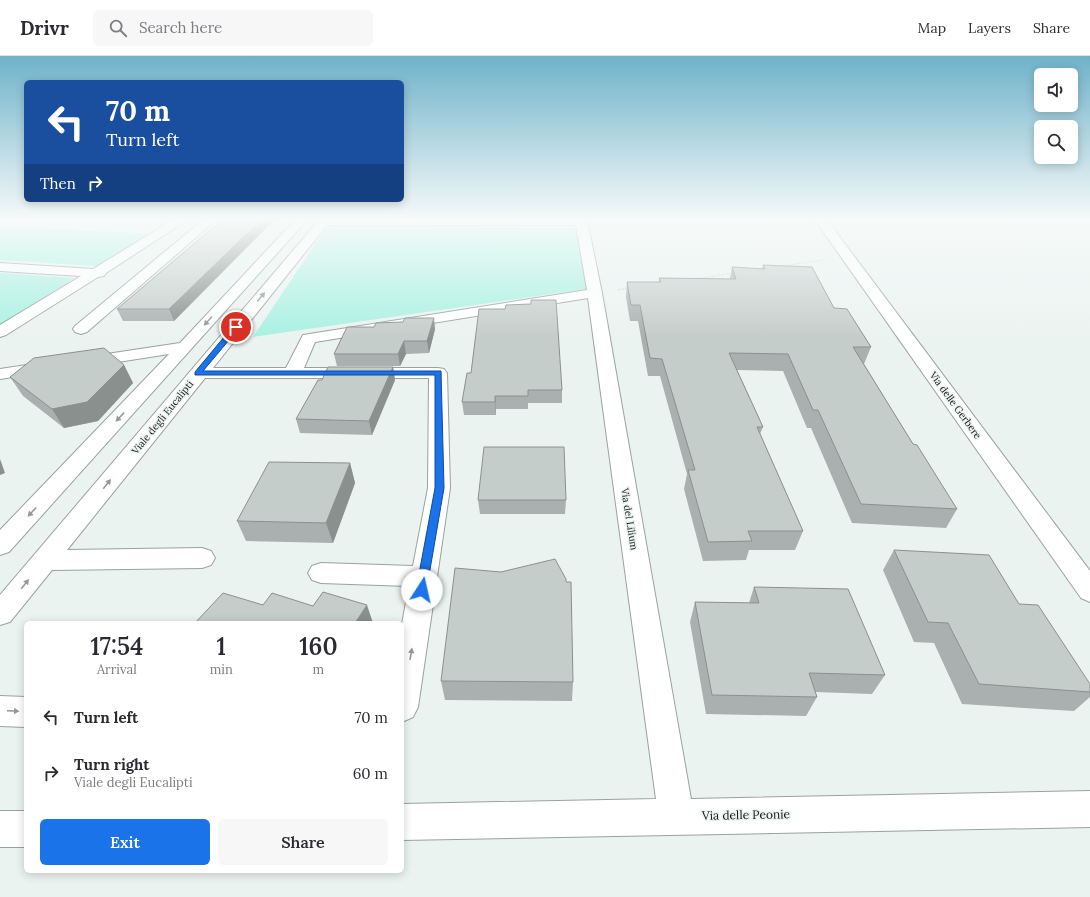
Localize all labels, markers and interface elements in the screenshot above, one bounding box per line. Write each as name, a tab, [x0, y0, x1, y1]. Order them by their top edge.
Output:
search box	[93, 10, 373, 46]
text: Drivr	[20, 16, 69, 40]
icon: search	[107, 17, 129, 39]
text: Search here	[139, 18, 222, 37]
text: Map	[918, 19, 946, 37]
text: Layers	[968, 19, 1011, 37]
text: Share	[1033, 19, 1070, 37]
map controls	[1034, 68, 1078, 164]
button: sound	[1034, 68, 1078, 112]
text: 70 m	[106, 93, 170, 129]
icon: left	[40, 96, 92, 148]
button: search	[1034, 120, 1078, 164]
text: Turn left	[106, 128, 179, 151]
icon: right	[84, 172, 106, 194]
text: Then	[40, 174, 76, 193]
one-way arrow	[257, 292, 266, 302]
pin	[219, 310, 253, 344]
one-way arrow	[204, 316, 213, 326]
icon: arrive	[225, 316, 247, 338]
street label: Via delle Gerbere	[926, 368, 985, 442]
street label: Viale degli Eucalipti	[128, 378, 196, 458]
one-way arrow	[116, 412, 125, 422]
one-way arrow	[103, 478, 112, 489]
street label: Via del Lilium	[618, 486, 641, 551]
one-way arrow	[27, 507, 36, 517]
position arrow	[401, 569, 443, 611]
one-way arrow	[20, 579, 29, 590]
text: 17:54	[90, 631, 143, 662]
text: 1	[217, 631, 226, 662]
text: 160	[299, 631, 338, 662]
one-way arrow	[408, 648, 414, 660]
text: Arrival	[97, 661, 137, 678]
text: min	[210, 661, 233, 678]
text: m	[313, 661, 324, 678]
icon: left	[40, 706, 62, 728]
one-way arrow	[7, 708, 19, 715]
text: Turn left	[74, 708, 138, 727]
text: 70 m	[354, 708, 388, 727]
text: Turn right	[74, 755, 150, 774]
icon: right	[40, 762, 62, 784]
text: 60 m	[353, 764, 388, 783]
text: Viale degli Eucalipti	[74, 774, 193, 791]
street label: Via delle Peonie	[701, 806, 791, 823]
button: Exit	[40, 819, 210, 865]
button: Share	[218, 819, 388, 865]

